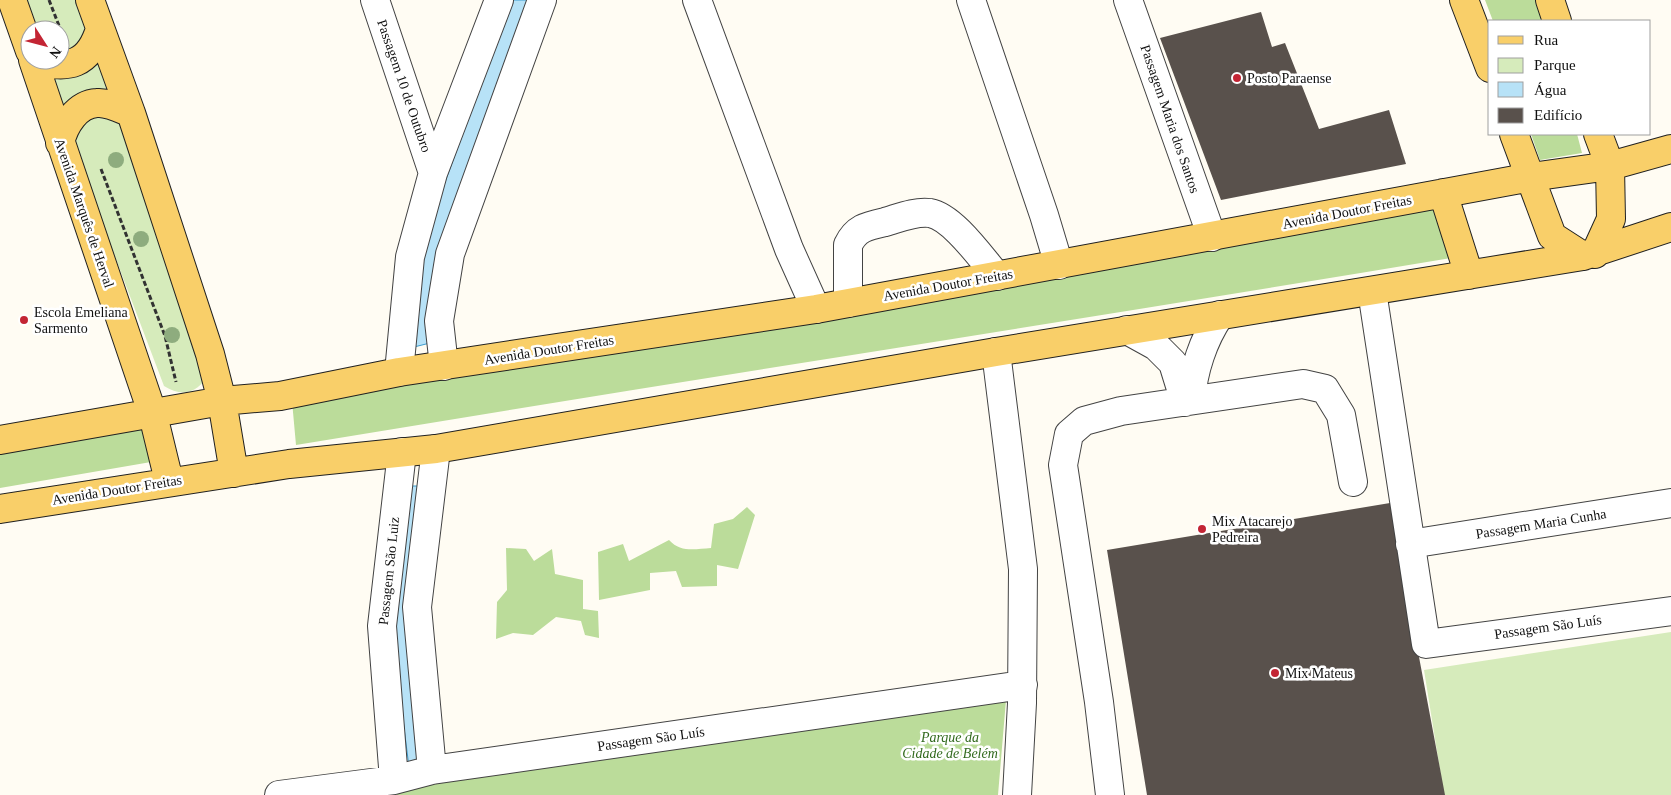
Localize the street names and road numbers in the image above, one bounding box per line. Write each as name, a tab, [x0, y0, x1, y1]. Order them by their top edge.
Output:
street label: Passagem 10 de Outubro	[374, 18, 434, 154]
street label: Passagem Maria dos Santos	[1138, 43, 1202, 195]
street label: Avenida Marquês de Herval	[51, 136, 117, 290]
street label: Avenida Doutor Freitas	[1281, 192, 1413, 232]
street label: Avenida Doutor Freitas	[882, 266, 1014, 304]
street label: Avenida Doutor Freitas	[483, 332, 615, 368]
street label: Avenida Doutor Freitas	[51, 472, 183, 508]
street label: Passagem Maria Cunha	[1475, 506, 1608, 542]
street label: Passagem São Luiz	[376, 516, 402, 626]
street label: Passagem São Luís	[1493, 612, 1603, 642]
street label: Passagem São Luís	[596, 724, 706, 754]

